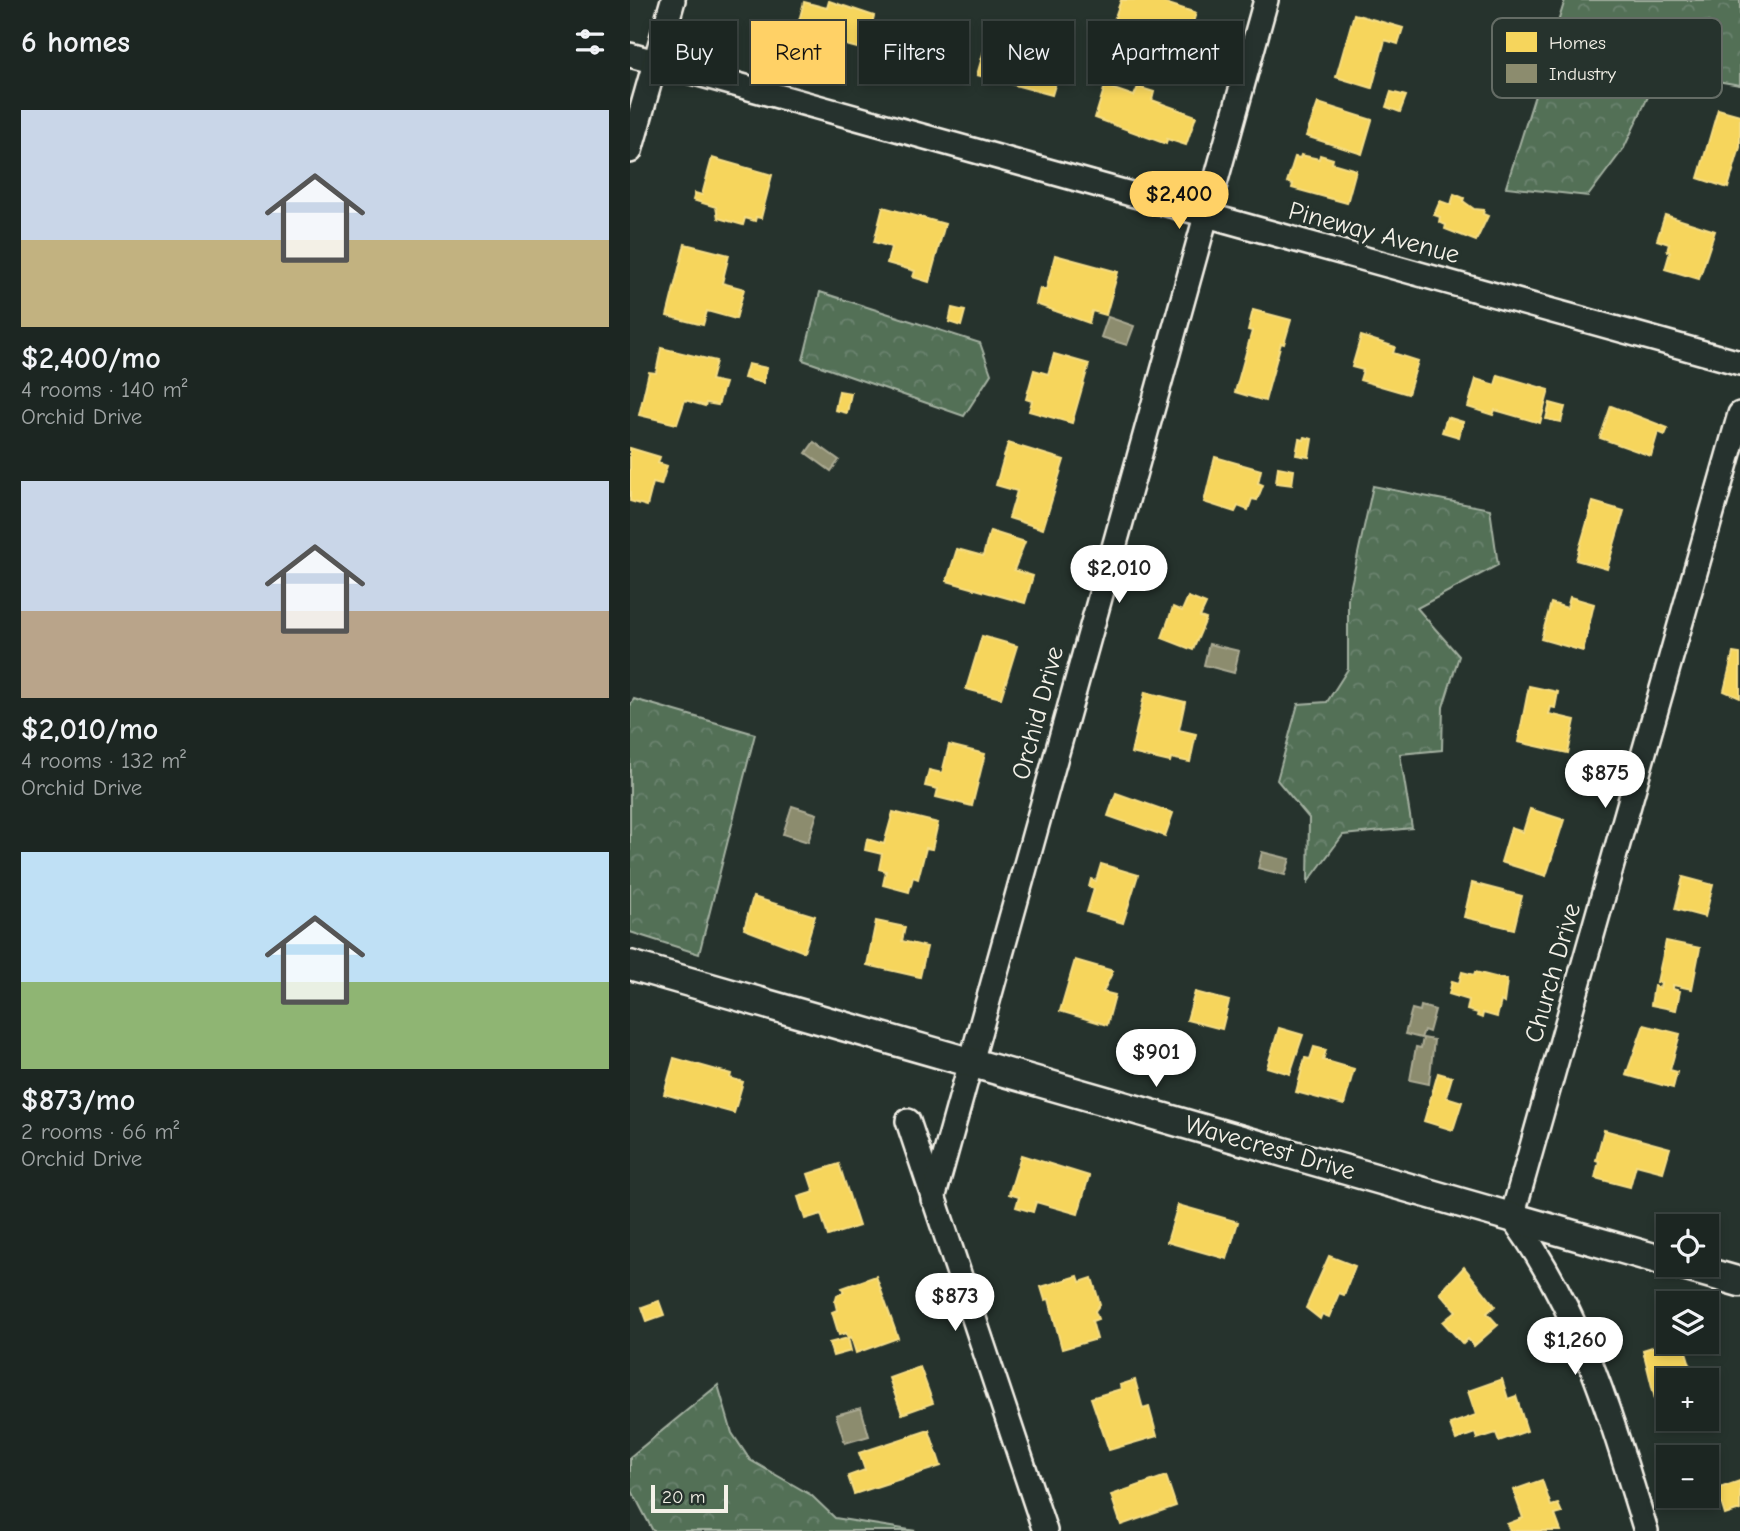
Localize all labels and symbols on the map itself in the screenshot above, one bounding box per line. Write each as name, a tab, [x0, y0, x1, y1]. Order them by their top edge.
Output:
legend	[1492, 18, 1722, 98]
text: Homes	[1549, 32, 1606, 54]
text: Industry	[1549, 63, 1617, 85]
pin: $2,400	[1122, 172, 1236, 231]
street label: Pineway Avenue	[1285, 196, 1463, 270]
pin: $2,010	[1062, 546, 1176, 605]
street label: Orchid Drive	[1006, 643, 1070, 783]
pin: $875	[1564, 750, 1646, 810]
street label: Church Drive	[1519, 900, 1587, 1046]
pin: $901	[1115, 1030, 1197, 1089]
street label: Wavecrest Drive	[1181, 1109, 1359, 1187]
pin: $873	[914, 1274, 996, 1333]
pin: $1,260	[1518, 1318, 1632, 1377]
scale bar	[651, 1482, 728, 1514]

